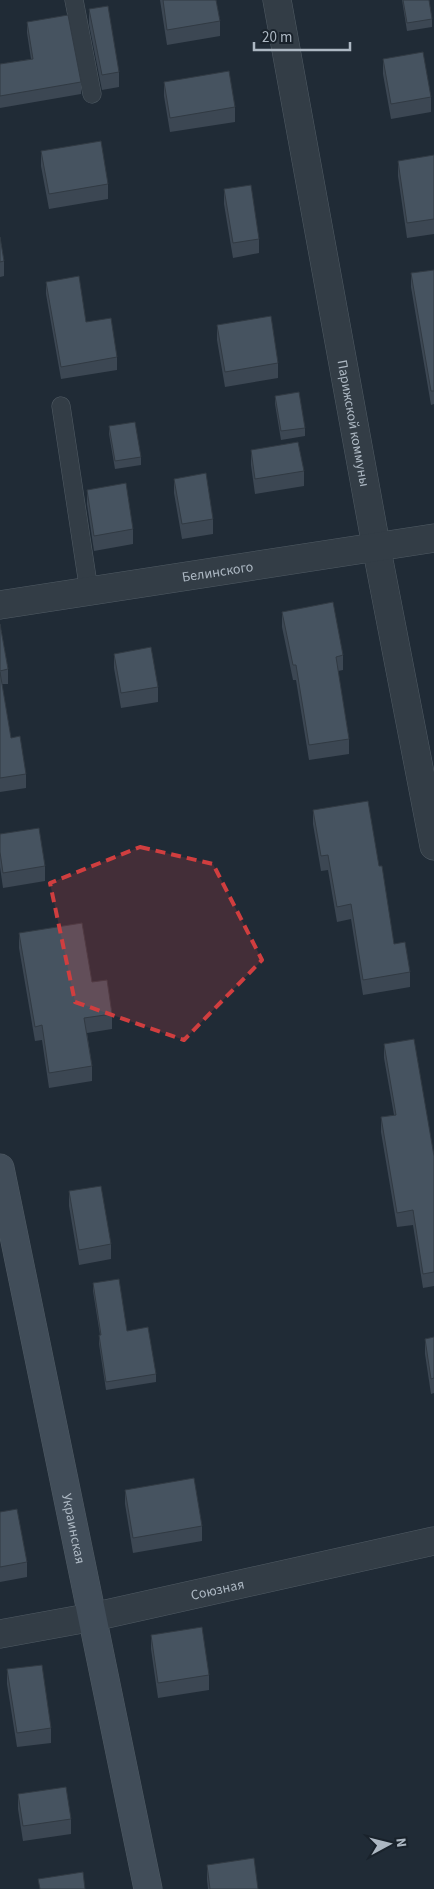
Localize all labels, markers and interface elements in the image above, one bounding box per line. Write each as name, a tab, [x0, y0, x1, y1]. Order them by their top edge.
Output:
scale bar	[254, 20, 350, 52]
text: 20 m	[262, 27, 292, 48]
street label: Парижской коммуны	[331, 358, 374, 488]
street label: Белинского	[181, 557, 255, 588]
street label: Украинская	[56, 1492, 90, 1566]
street label: Союзная	[189, 1575, 246, 1606]
north arrow	[364, 1819, 414, 1869]
text: N	[390, 1837, 411, 1848]

